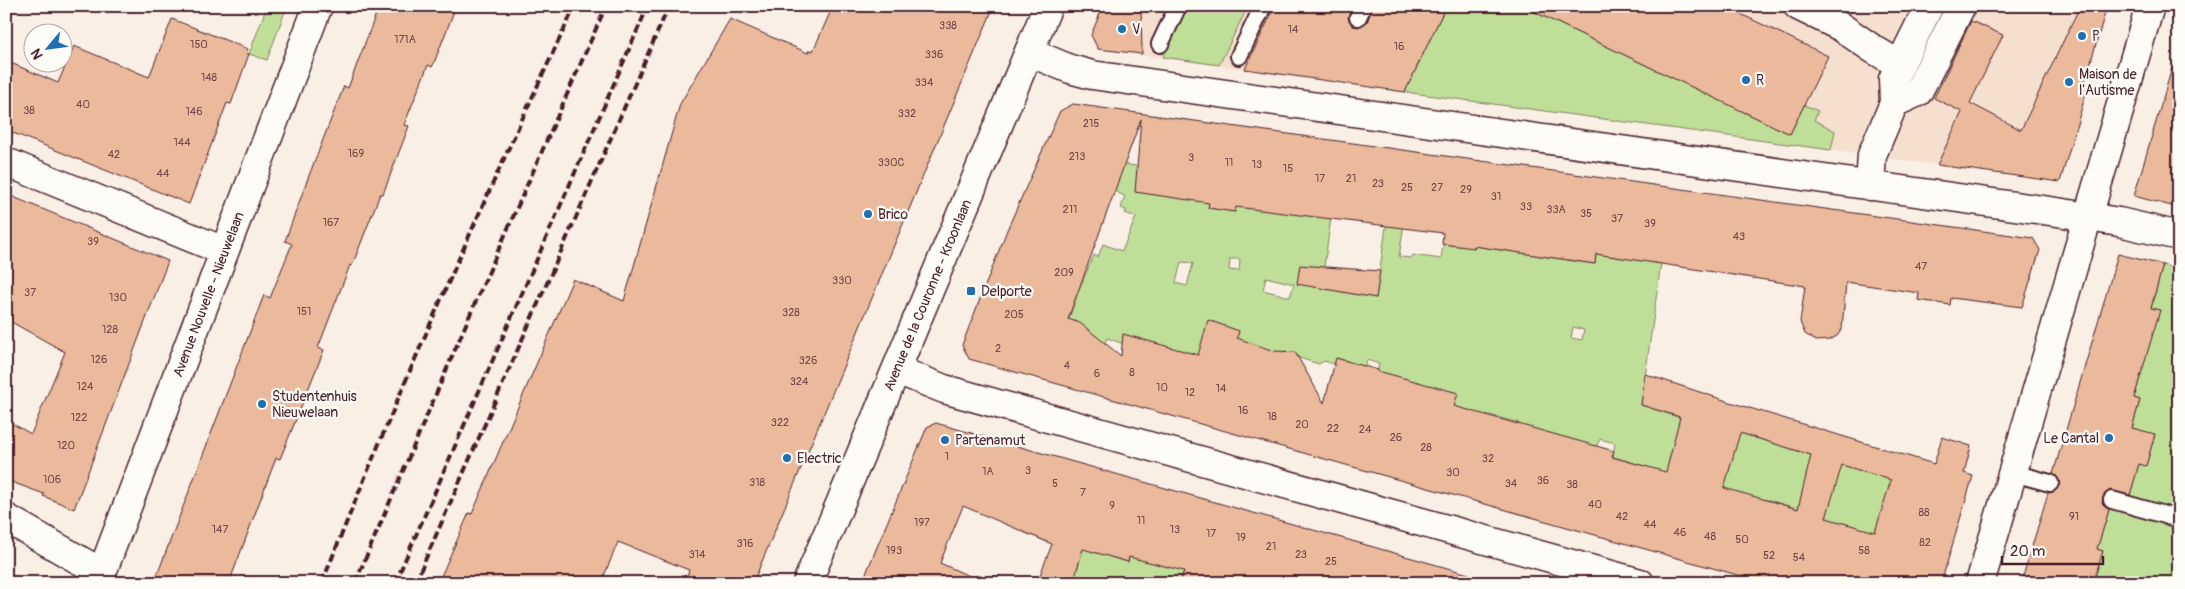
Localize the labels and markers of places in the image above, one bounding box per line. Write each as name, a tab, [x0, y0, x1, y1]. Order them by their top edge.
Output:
place label: V	[1132, 21, 1140, 38]
marker: V	[1116, 23, 1128, 35]
place label: P	[2092, 28, 2100, 45]
marker: P	[2076, 30, 2088, 42]
place label: Maison de l'Autisme	[2079, 66, 2137, 99]
place label: R	[1756, 72, 1764, 89]
marker: R	[1740, 74, 1752, 86]
marker: Maison de l'Autisme	[2063, 76, 2075, 88]
place label: Brico	[878, 206, 909, 223]
marker: Brico	[862, 208, 874, 220]
place label: Delporte	[981, 283, 1032, 300]
marker: Delporte	[965, 285, 977, 297]
place label: Studentenhuis Nieuwelaan	[272, 388, 358, 421]
marker: Studentenhuis Nieuwelaan	[256, 398, 268, 410]
place label: Le Cantal	[2043, 430, 2099, 447]
place label: Partenamut	[955, 432, 1026, 449]
marker: Le Cantal	[2103, 432, 2115, 444]
marker: Partenamut	[939, 434, 951, 446]
place label: Electric	[797, 450, 842, 467]
marker: Electric	[781, 452, 793, 464]

